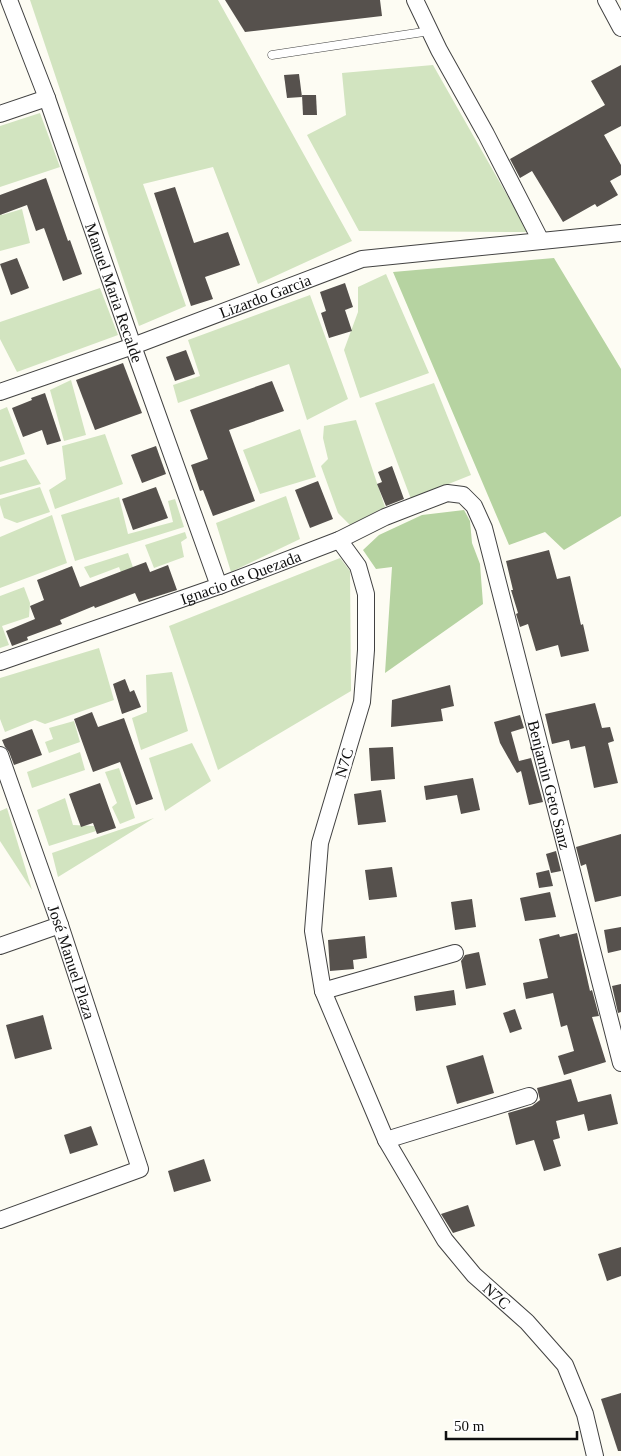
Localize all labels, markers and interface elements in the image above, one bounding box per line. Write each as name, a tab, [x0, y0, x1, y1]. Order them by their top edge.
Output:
street label: Manuel Maria Recalde	[82, 220, 147, 365]
street label: Lizardo Garcia	[217, 271, 313, 321]
street label: Ignacio de Quezada	[178, 547, 303, 607]
street label: Benjamin Geto Sanz	[525, 718, 574, 851]
street label: N7C	[332, 746, 356, 780]
street label: José Manuel Plaza	[45, 902, 99, 1021]
street label: N7C	[480, 1279, 514, 1312]
scale bar	[446, 1408, 577, 1440]
text: 50 m	[454, 1418, 485, 1434]

